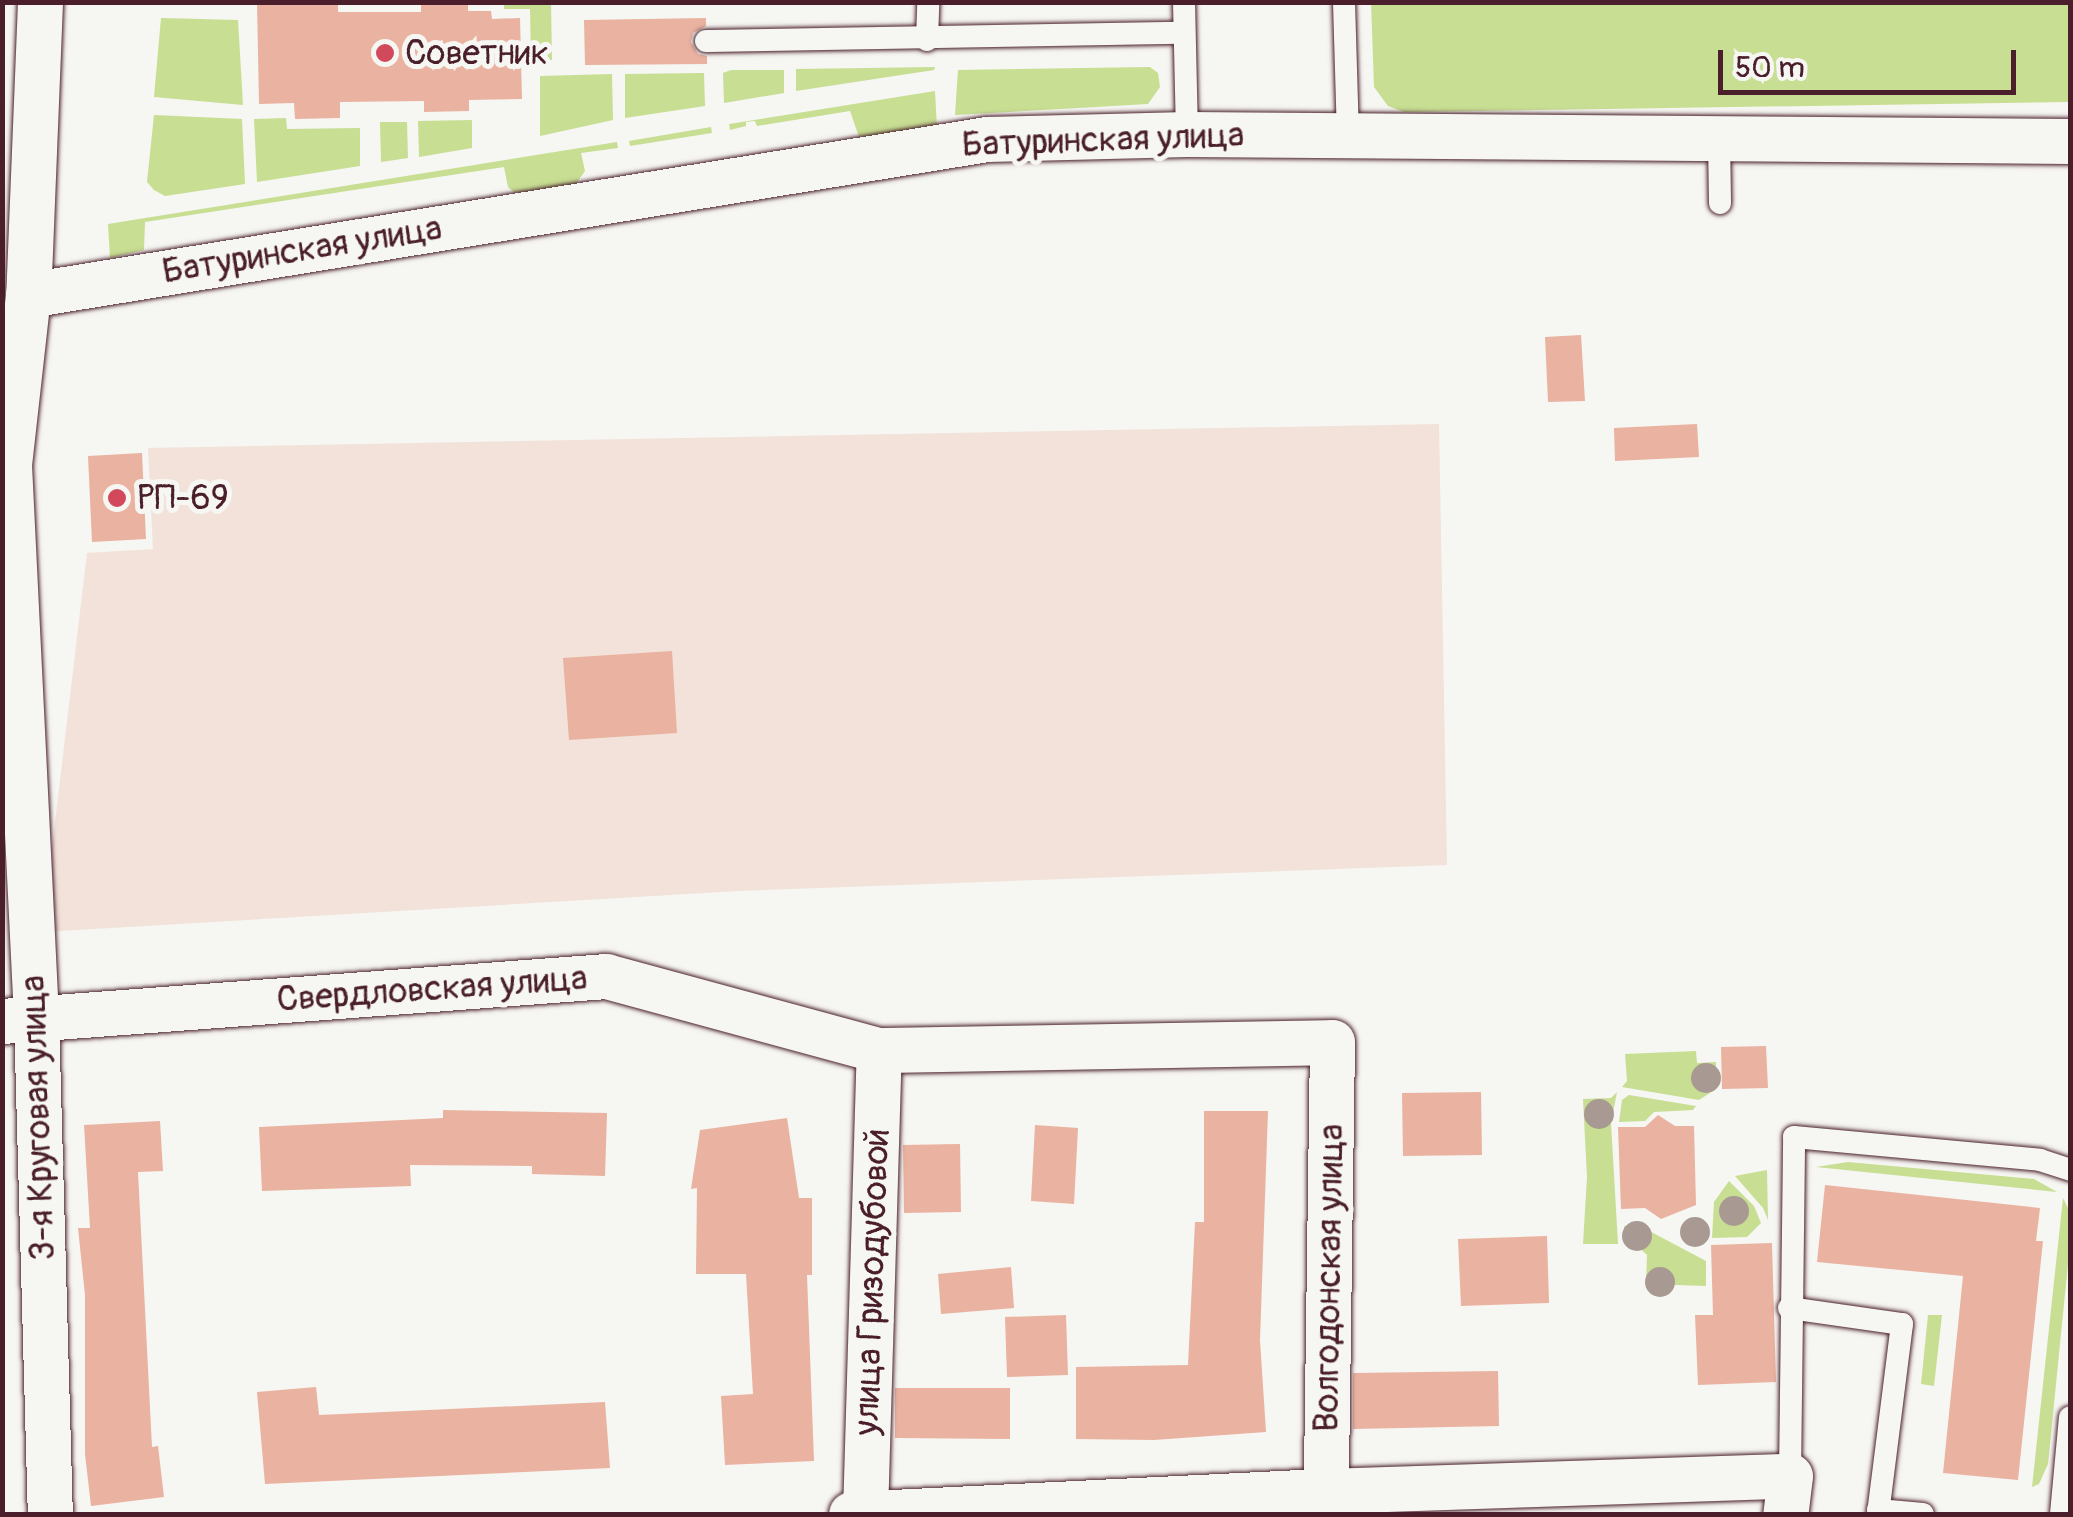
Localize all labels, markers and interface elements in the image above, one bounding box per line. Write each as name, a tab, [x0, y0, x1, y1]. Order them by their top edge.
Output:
scale bar	[1723, 30, 2020, 92]
place label: Советник	[405, 32, 548, 74]
marker: Советник	[374, 42, 396, 64]
text: 50 m	[1735, 49, 1805, 86]
street label: Батуринская улица	[961, 114, 1245, 166]
street label: Батуринская улица	[159, 207, 445, 293]
place label: РП-69	[137, 477, 229, 519]
marker: РП-69	[106, 487, 128, 509]
street label: Свердловская улица	[275, 957, 589, 1021]
street label: 3-я Круговая улица	[12, 975, 64, 1261]
street label: Волгодонская улица	[1305, 1123, 1353, 1433]
street label: улица Гризодубовой	[846, 1128, 898, 1436]

